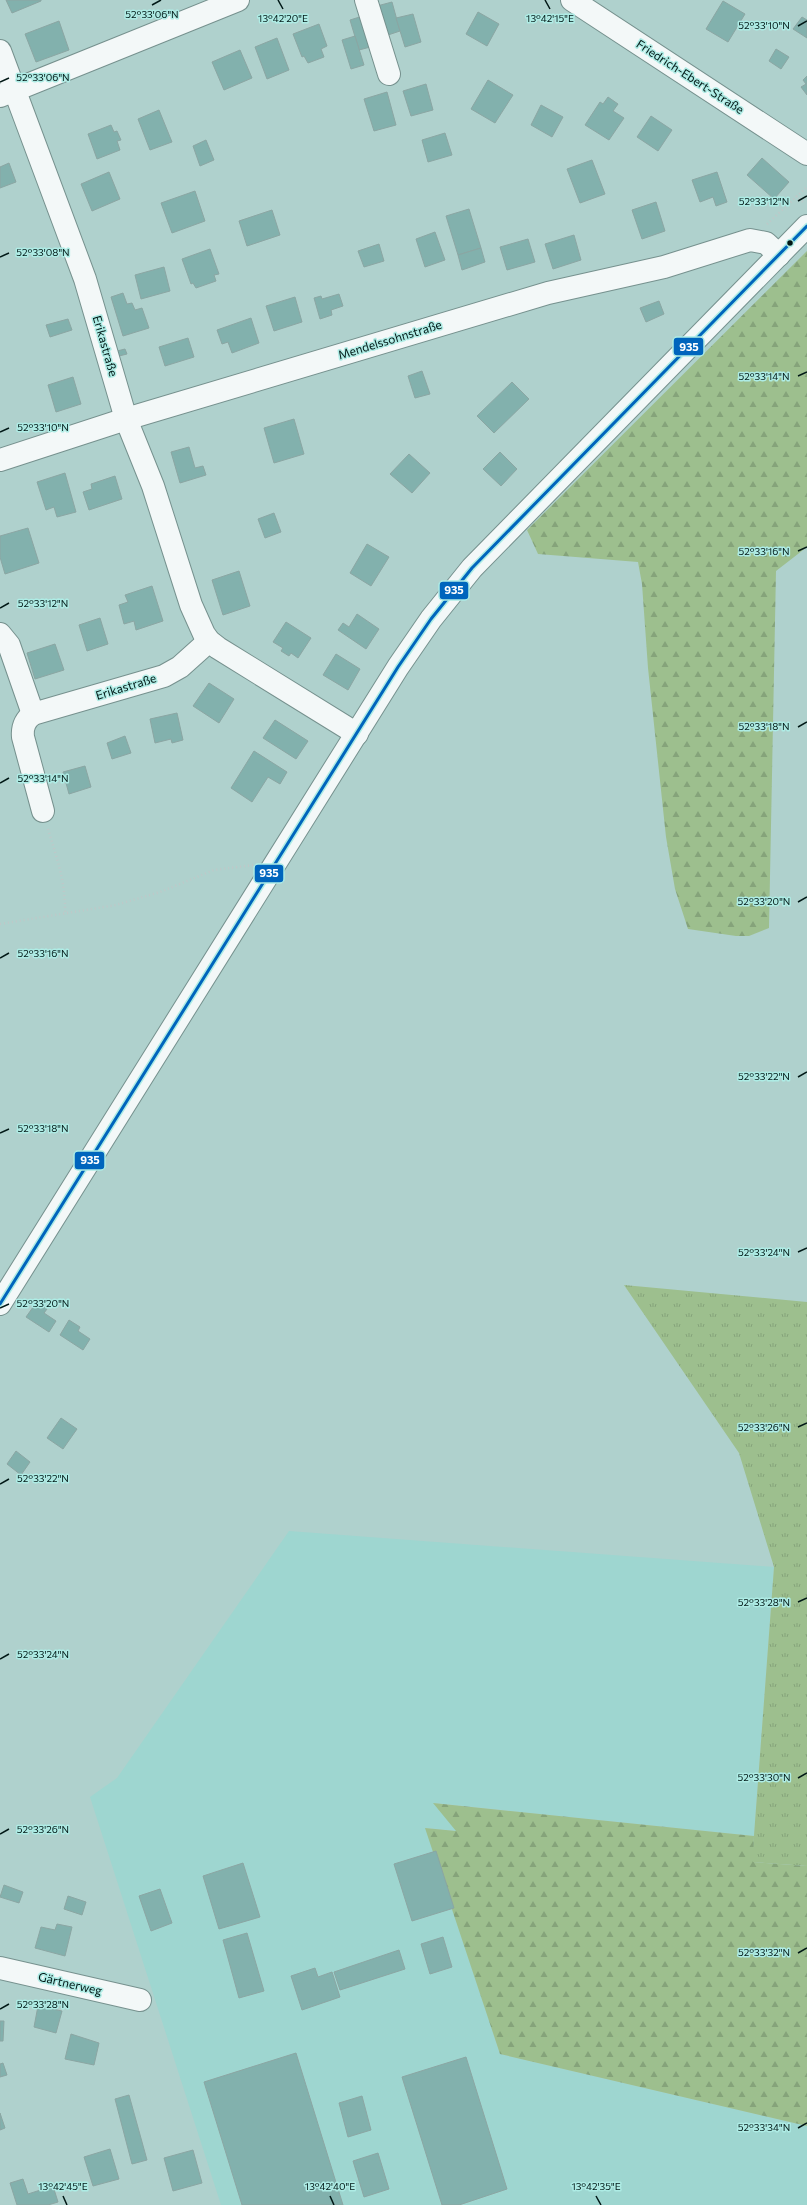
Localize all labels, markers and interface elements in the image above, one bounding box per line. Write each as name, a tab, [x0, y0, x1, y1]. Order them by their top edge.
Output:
text: 52°33'06"N	[125, 8, 179, 20]
text: 13°42'20"E	[258, 12, 308, 24]
text: 13°42'15"E	[526, 12, 574, 24]
text: 52°33'10"N	[738, 19, 790, 31]
street label: Friedrich-Ebert-Straße	[634, 36, 747, 116]
text: 52°33'06"N	[16, 71, 70, 83]
text: 52°33'12"N	[739, 195, 789, 207]
unlabelled marker	[785, 238, 795, 248]
text: 52°33'08"N	[16, 246, 70, 258]
street label: Erikastraße	[91, 314, 121, 378]
street label: Mendelssohnstraße	[336, 317, 443, 361]
line badge: 935	[673, 337, 704, 356]
text: 935	[679, 340, 699, 353]
text: 52°33'14"N	[738, 370, 790, 382]
text: 52°33'10"N	[17, 421, 69, 433]
text: 52°33'16"N	[738, 545, 790, 557]
line badge: 935	[439, 581, 469, 600]
text: 935	[444, 583, 464, 596]
text: 52°33'12"N	[18, 597, 68, 609]
street label: Erikastraße	[94, 670, 158, 702]
text: 52°33'18"N	[738, 720, 790, 732]
text: 52°33'14"N	[17, 772, 69, 784]
line badge: 935	[254, 864, 284, 883]
text: 935	[259, 866, 279, 879]
text: 52°33'20"N	[738, 895, 790, 907]
text: 52°33'16"N	[17, 947, 69, 959]
text: 52°33'22"N	[738, 1070, 790, 1082]
text: 52°33'18"N	[17, 1122, 69, 1134]
line badge: 935	[74, 1151, 105, 1170]
text: 935	[80, 1153, 100, 1166]
text: 52°33'24"N	[738, 1246, 790, 1258]
text: 52°33'20"N	[17, 1297, 69, 1309]
text: 52°33'26"N	[738, 1421, 790, 1433]
text: 52°33'22"N	[17, 1472, 69, 1484]
text: 52°33'28"N	[738, 1596, 790, 1608]
text: 52°33'24"N	[17, 1648, 69, 1660]
text: 52°33'30"N	[738, 1771, 790, 1783]
text: 52°33'26"N	[17, 1823, 69, 1835]
text: 52°33'32"N	[738, 1946, 790, 1958]
street label: Gärtnerweg	[37, 1969, 104, 1997]
text: 52°33'28"N	[17, 1998, 69, 2010]
text: 52°33'34"N	[738, 2121, 790, 2133]
text: 13°42'45"E	[38, 2180, 88, 2192]
text: 13°42'40"E	[305, 2180, 355, 2192]
text: 13°42'35"E	[571, 2180, 621, 2192]

